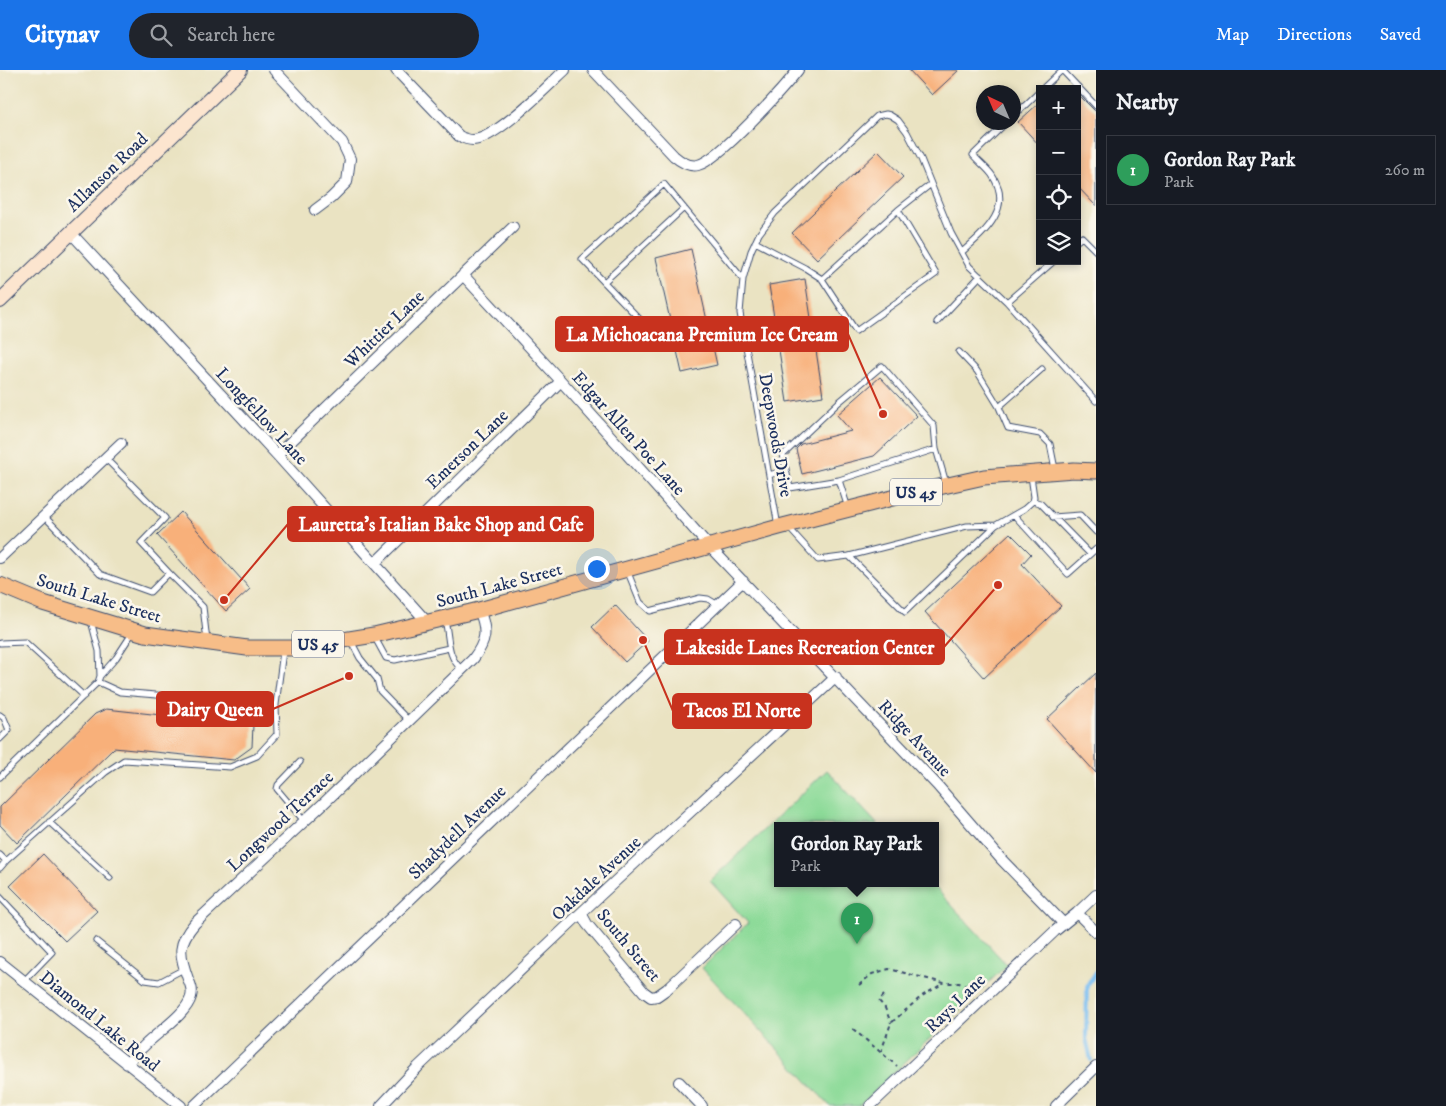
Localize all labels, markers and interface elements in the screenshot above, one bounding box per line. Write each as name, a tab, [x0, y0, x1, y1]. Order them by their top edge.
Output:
search box	[129, 13, 479, 58]
text: Citynav	[25, 20, 99, 50]
icon: search	[147, 21, 175, 49]
text: Search here	[187, 24, 275, 47]
text: Map	[1216, 24, 1249, 46]
text: Directions	[1277, 24, 1352, 46]
text: Saved	[1380, 24, 1421, 46]
north arrow	[976, 85, 1021, 130]
map controls	[1036, 85, 1081, 265]
button: +	[1036, 85, 1081, 130]
text: Nearby	[1116, 90, 1178, 116]
street label: Allanson Road	[62, 128, 153, 217]
button: −	[1036, 130, 1081, 175]
text: Gordon Ray Park	[1164, 149, 1295, 172]
text: 1	[1130, 160, 1136, 180]
text: 260 m	[1385, 160, 1425, 180]
text: Park	[1164, 172, 1194, 192]
button: locate	[1036, 175, 1081, 220]
button: layers	[1036, 220, 1081, 265]
street label: Whittier Lane	[339, 286, 429, 374]
callout: La Michoacana Premium Ice Cream	[556, 317, 848, 351]
text: La Michoacana Premium Ice Cream	[566, 324, 839, 347]
street label: Longfellow Lane	[211, 363, 312, 470]
street label: Edgar Allen Poe Lane	[567, 367, 690, 500]
street label: Deepwoods Drive	[753, 372, 797, 499]
street label: Emerson Lane	[422, 405, 513, 494]
road number: US 45	[890, 478, 942, 506]
callout: Lauretta's Italian Bake Shop and Cafe	[288, 507, 593, 541]
text: Lauretta's Italian Bake Shop and Cafe	[298, 514, 584, 537]
your location	[584, 556, 610, 582]
street label: South Lake Street	[434, 559, 565, 613]
street label: South Lake Street	[34, 570, 164, 628]
road number: US 45	[292, 630, 344, 658]
callout: Lakeside Lanes Recreation Center	[665, 630, 944, 664]
text: Lakeside Lanes Recreation Center	[676, 637, 935, 660]
callout: Dairy Queen	[157, 692, 273, 726]
callout: Tacos El Norte	[673, 694, 811, 728]
street label: Ridge Avenue	[873, 695, 956, 782]
text: Dairy Queen	[167, 699, 264, 722]
text: Tacos El Norte	[682, 700, 801, 723]
street label: Longwood Terrace	[223, 767, 339, 877]
street label: Shadydell Avenue	[404, 781, 511, 885]
popup	[774, 822, 939, 887]
street label: Oakdale Avenue	[547, 832, 646, 926]
text: Gordon Ray Park	[791, 833, 922, 856]
text: Park	[791, 856, 821, 876]
pin: 1	[841, 903, 873, 944]
street label: South Street	[591, 905, 665, 987]
street label: Diamond Lake Road	[35, 967, 164, 1077]
street label: Rays Lane	[921, 970, 990, 1038]

